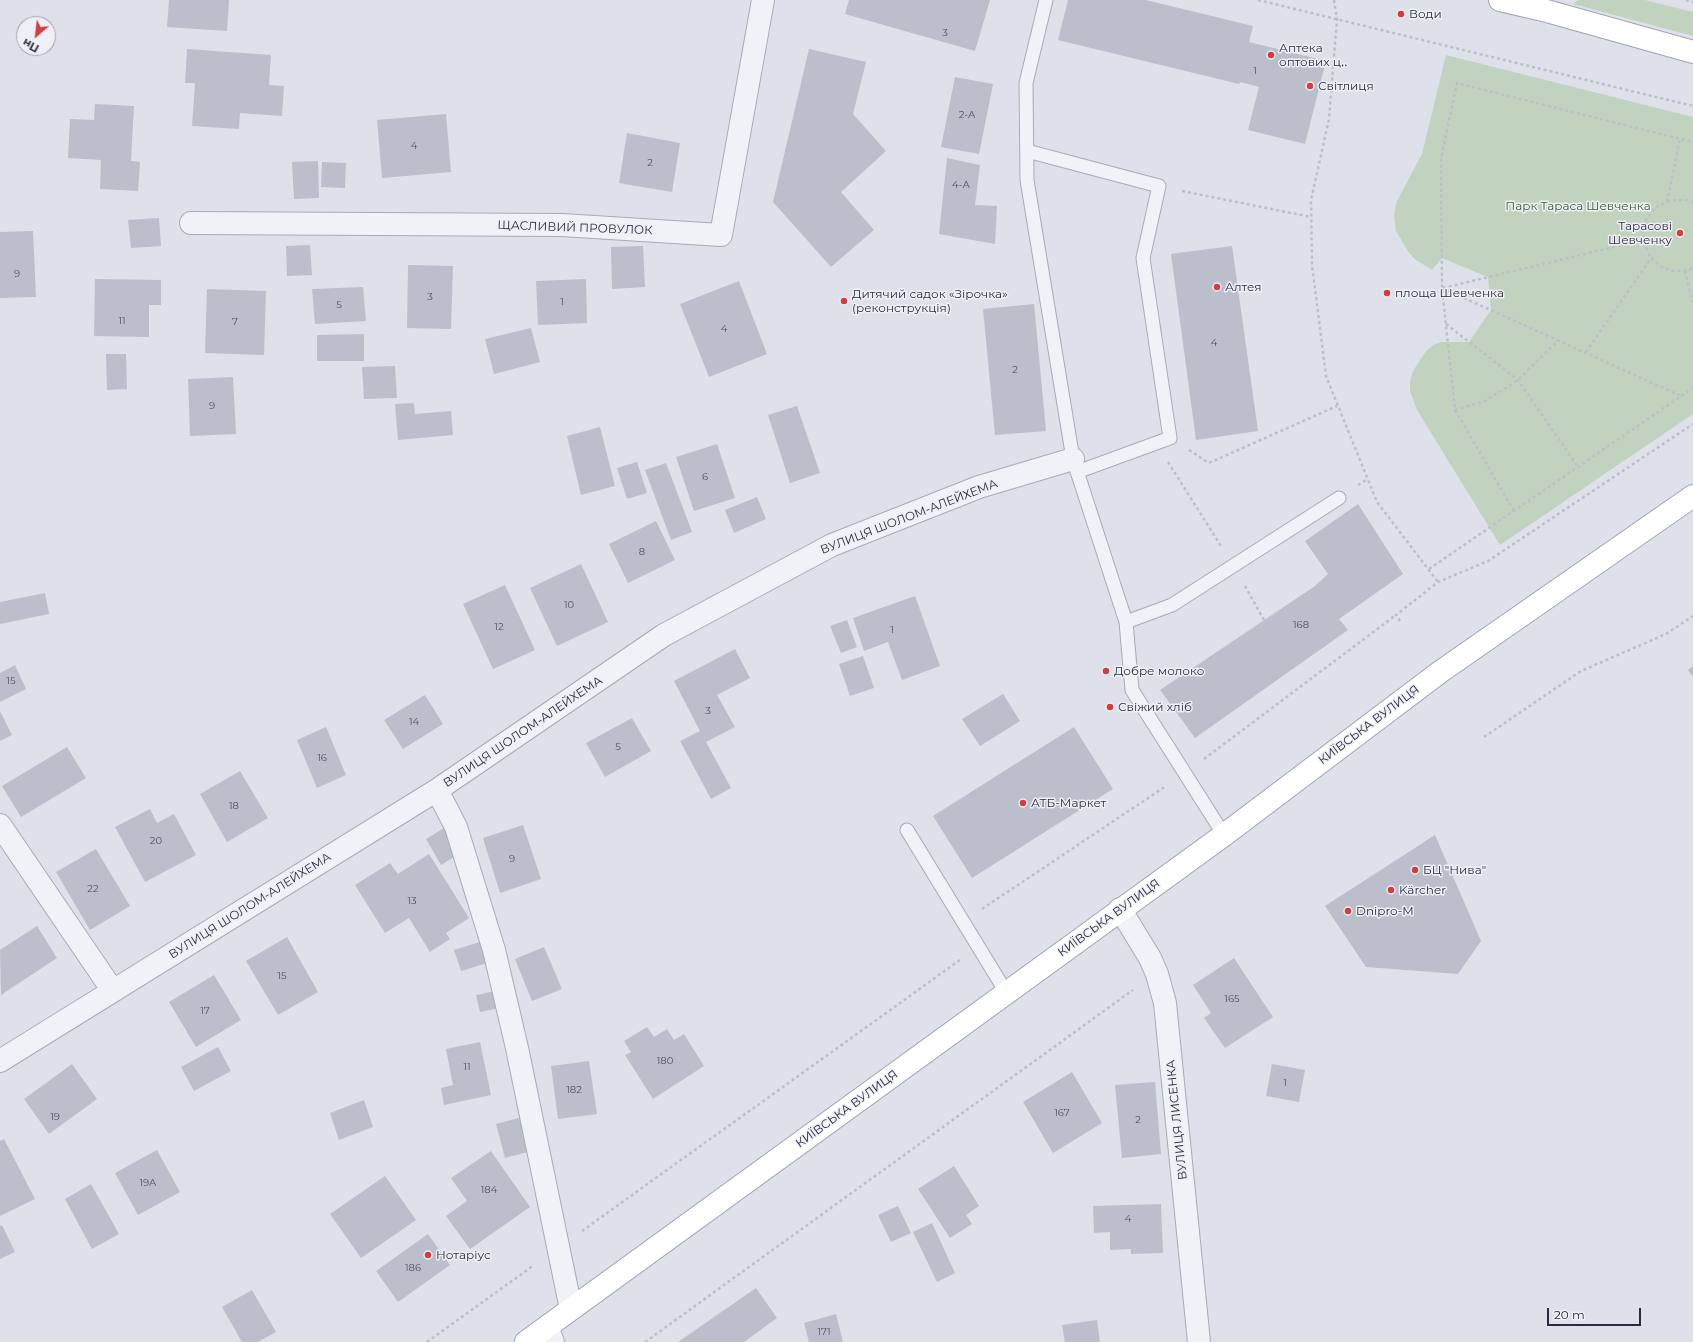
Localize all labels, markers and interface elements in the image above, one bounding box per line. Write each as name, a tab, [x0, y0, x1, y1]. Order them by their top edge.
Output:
place label: Води	[1409, 7, 1442, 21]
marker: Води	[1396, 9, 1406, 19]
north arrow	[16, 16, 56, 56]
house number: 3	[942, 27, 948, 39]
text: Пн	[20, 36, 41, 56]
place label: Аптека оптових ц‥	[1279, 41, 1347, 69]
marker: Аптека оптових ц‥	[1266, 50, 1276, 60]
house number: 1	[1253, 65, 1257, 77]
place label: Світлиця	[1318, 79, 1374, 93]
marker: Світлиця	[1305, 81, 1315, 91]
house number: 2-А	[959, 109, 975, 121]
house number: 4	[411, 140, 417, 152]
house number: 2	[647, 157, 653, 169]
house number: 4-А	[952, 179, 970, 191]
park label: Парк Тараса Шевченка	[1505, 199, 1651, 213]
street label: ЩАСЛИВИЙ ПРОВУЛОК	[497, 218, 653, 238]
place label: Тарасові Шевченку	[1608, 219, 1672, 247]
marker: Тарасові Шевченку	[1675, 228, 1685, 238]
house number: 9	[14, 268, 20, 280]
place label: Алтея	[1225, 280, 1261, 294]
marker: Алтея	[1212, 282, 1222, 292]
place label: площа Шевченка	[1395, 286, 1504, 300]
place label: Дитячий садок «Зірочка» (реконструкція)	[852, 287, 1008, 315]
marker: площа Шевченка	[1382, 288, 1392, 298]
house number: 3	[427, 291, 433, 303]
house number: 1	[560, 296, 564, 308]
marker: Дитячий садок «Зірочка» (реконструкція)	[839, 296, 849, 306]
house number: 5	[336, 299, 342, 311]
house number: 11	[118, 315, 126, 327]
house number: 7	[232, 316, 238, 328]
house number: 4	[721, 323, 727, 335]
house number: 4	[1211, 337, 1217, 349]
house number: 2	[1012, 364, 1018, 376]
house number: 9	[209, 400, 215, 412]
house number: 6	[702, 471, 708, 483]
street label: ВУЛИЦЯ ШОЛОМ-АЛЕЙХЕМА	[818, 477, 1000, 557]
house number: 8	[639, 546, 645, 558]
house number: 10	[564, 599, 574, 611]
house number: 168	[1293, 619, 1309, 631]
house number: 12	[494, 621, 504, 633]
house number: 1	[890, 624, 894, 636]
place label: Добре молоко	[1114, 664, 1204, 678]
marker: Добре молоко	[1101, 666, 1111, 676]
street label: ВУЛИЦЯ ШОЛОМ-АЛЕЙХЕМА	[441, 673, 605, 791]
house number: 15	[6, 675, 16, 687]
street label: КИЇВСЬКА ВУЛИЦЯ	[1316, 682, 1422, 768]
place label: Свіжий хліб	[1118, 700, 1192, 714]
marker: Свіжий хліб	[1105, 702, 1115, 712]
house number: 3	[705, 705, 711, 717]
house number: 14	[409, 716, 419, 728]
house number: 5	[615, 741, 621, 753]
house number: 16	[317, 752, 327, 764]
place label: АТБ-Маркет	[1031, 796, 1106, 810]
marker: АТБ-Маркет	[1018, 798, 1028, 808]
house number: 18	[229, 800, 239, 812]
house number: 20	[150, 835, 162, 847]
street label: ВУЛИЦЯ ШОЛОМ-АЛЕЙХЕМА	[166, 850, 334, 962]
house number: 9	[509, 853, 515, 865]
place label: БЦ "Нива"	[1423, 863, 1486, 877]
marker: БЦ "Нива"	[1410, 865, 1420, 875]
street label: КИЇВСЬКА ВУЛИЦЯ	[1055, 876, 1163, 960]
house number: 22	[87, 883, 99, 895]
place label: Kärcher	[1399, 883, 1446, 897]
marker: Kärcher	[1386, 885, 1396, 895]
house number: 13	[407, 895, 417, 907]
place label: Dnipro-M	[1356, 904, 1414, 918]
marker: Dnipro-M	[1343, 906, 1353, 916]
house number: 15	[277, 970, 287, 982]
house number: 165	[1224, 993, 1240, 1005]
house number: 17	[200, 1005, 210, 1017]
house number: 180	[657, 1055, 673, 1067]
street label: ВУЛИЦЯ ЛИСЕНКА	[1164, 1059, 1190, 1181]
house number: 11	[463, 1061, 471, 1073]
street label: КИЇВСЬКА ВУЛИЦЯ	[793, 1067, 901, 1151]
house number: 1	[1283, 1077, 1287, 1089]
house number: 182	[566, 1084, 582, 1096]
house number: 167	[1054, 1107, 1070, 1119]
house number: 19	[50, 1111, 60, 1123]
house number: 2	[1135, 1114, 1141, 1126]
house number: 19А	[139, 1177, 157, 1189]
house number: 184	[481, 1184, 497, 1196]
house number: 4	[1125, 1213, 1131, 1225]
place label: Нотаріус	[436, 1248, 491, 1262]
marker: Нотаріус	[423, 1250, 433, 1260]
house number: 186	[405, 1262, 421, 1274]
scale bar	[1549, 1300, 1643, 1326]
text: 20 m	[1554, 1307, 1585, 1322]
house number: 171	[817, 1326, 831, 1338]

